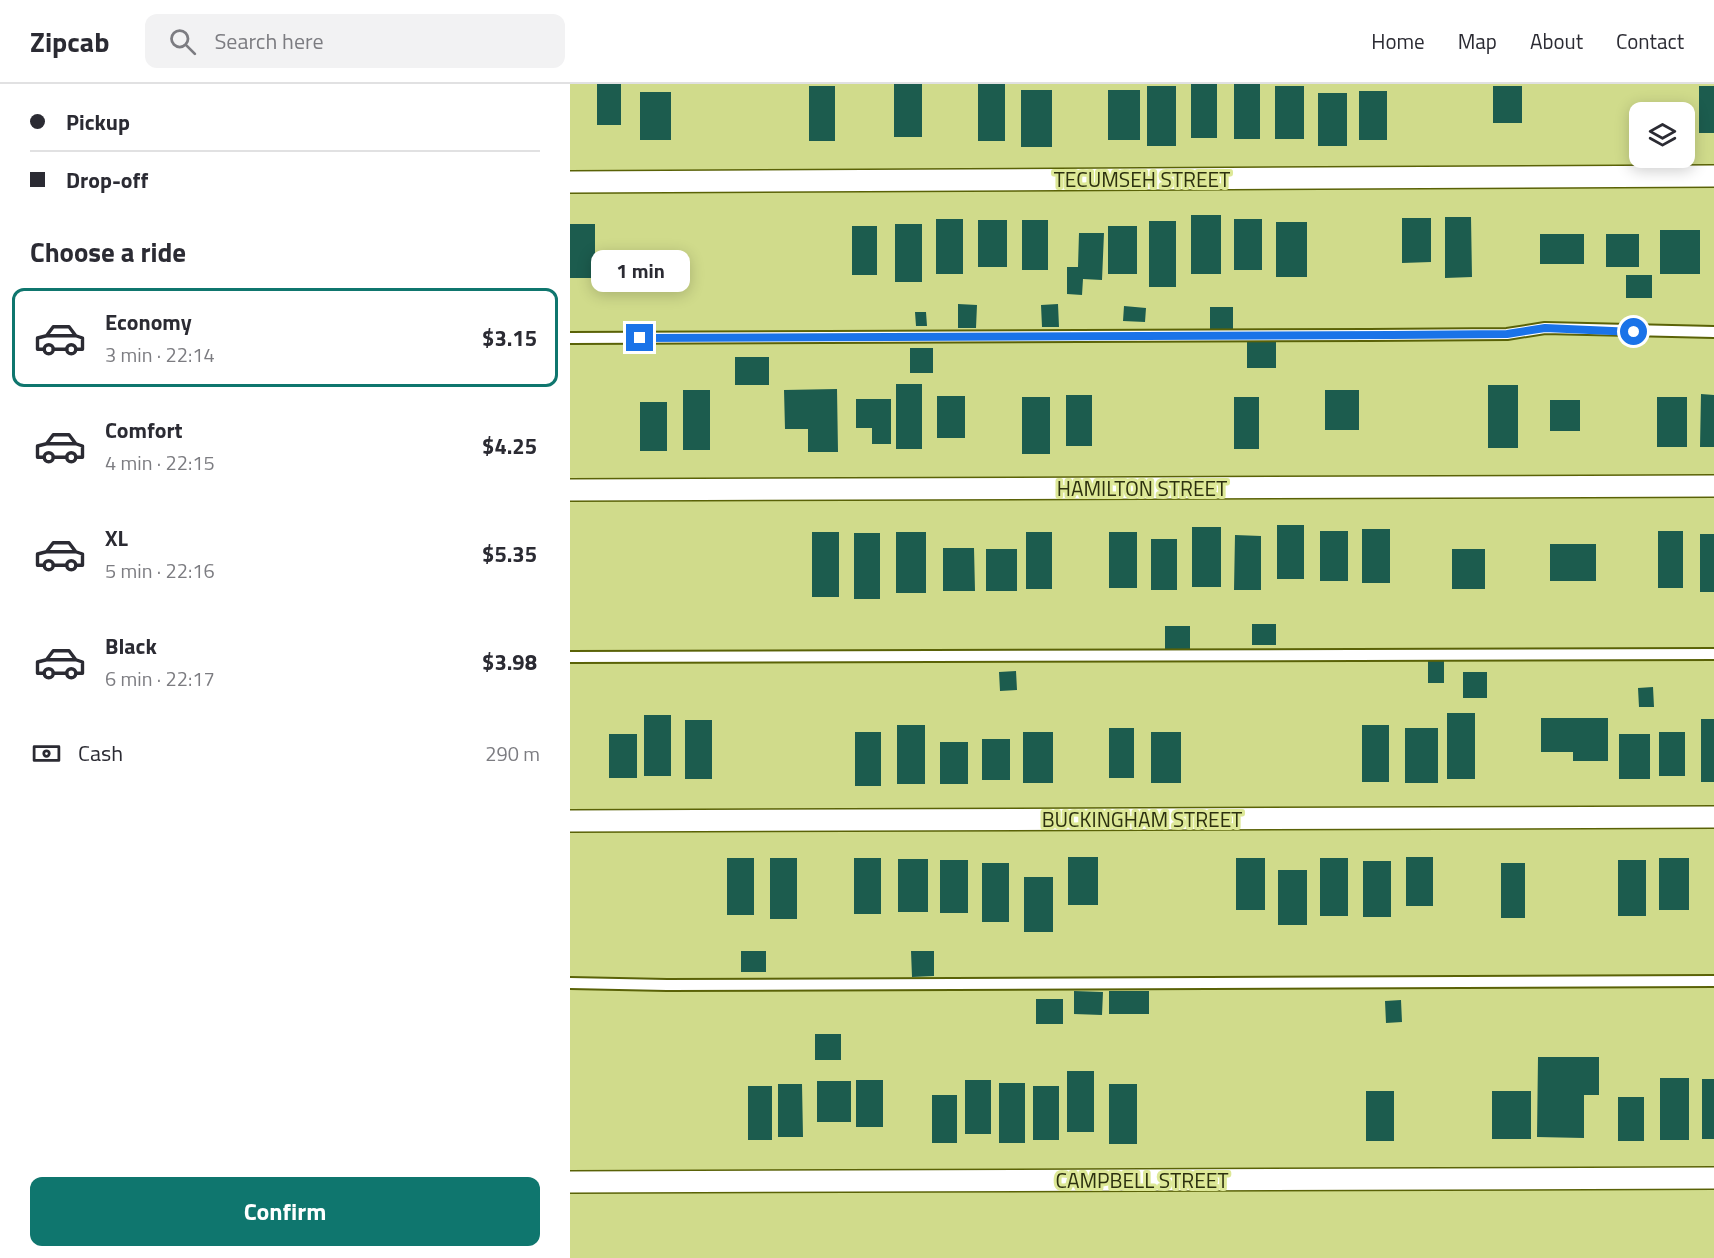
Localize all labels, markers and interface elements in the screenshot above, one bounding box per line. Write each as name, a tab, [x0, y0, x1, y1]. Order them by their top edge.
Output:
search box	[145, 14, 565, 68]
text: Zipcab	[30, 20, 109, 63]
text: Search here	[214, 24, 324, 58]
icon: search	[166, 25, 199, 58]
text: Home	[1371, 25, 1425, 57]
text: Map	[1458, 25, 1497, 57]
text: About	[1530, 25, 1583, 57]
text: Contact	[1616, 25, 1684, 57]
map controls	[1629, 102, 1695, 168]
button: layers	[1629, 102, 1695, 168]
text: Pickup	[66, 105, 130, 139]
text: Drop-off	[66, 163, 148, 197]
street label: TECUMSEH STREET	[1054, 163, 1230, 195]
text: Choose a ride	[30, 231, 186, 272]
callout: 1 min	[590, 251, 689, 293]
text: 1 min	[616, 255, 665, 286]
text: Economy	[105, 305, 192, 339]
icon: car	[33, 311, 87, 365]
route start	[1620, 318, 1647, 345]
text: $3.15	[482, 321, 537, 355]
route end	[626, 324, 653, 351]
text: 3 min · 22:14	[105, 339, 215, 370]
text: Comfort	[105, 413, 183, 447]
icon: car	[33, 419, 87, 473]
text: $4.25	[482, 429, 537, 463]
text: 4 min · 22:15	[105, 447, 215, 478]
street label: HAMILTON STREET	[1057, 472, 1227, 504]
text: XL	[105, 521, 128, 555]
icon: car	[33, 527, 87, 581]
text: $5.35	[482, 537, 537, 571]
text: 5 min · 22:16	[105, 555, 215, 586]
text: Black	[105, 629, 157, 663]
icon: car	[33, 635, 87, 689]
text: $3.98	[482, 645, 537, 679]
text: 6 min · 22:17	[105, 663, 215, 694]
text: Cash	[78, 736, 123, 770]
icon: cash	[30, 737, 63, 770]
text: 290 m	[485, 738, 540, 769]
street label: BUCKINGHAM STREET	[1042, 803, 1242, 835]
street label: CAMPBELL STREET	[1056, 1164, 1228, 1196]
button: Confirm	[30, 1177, 540, 1246]

